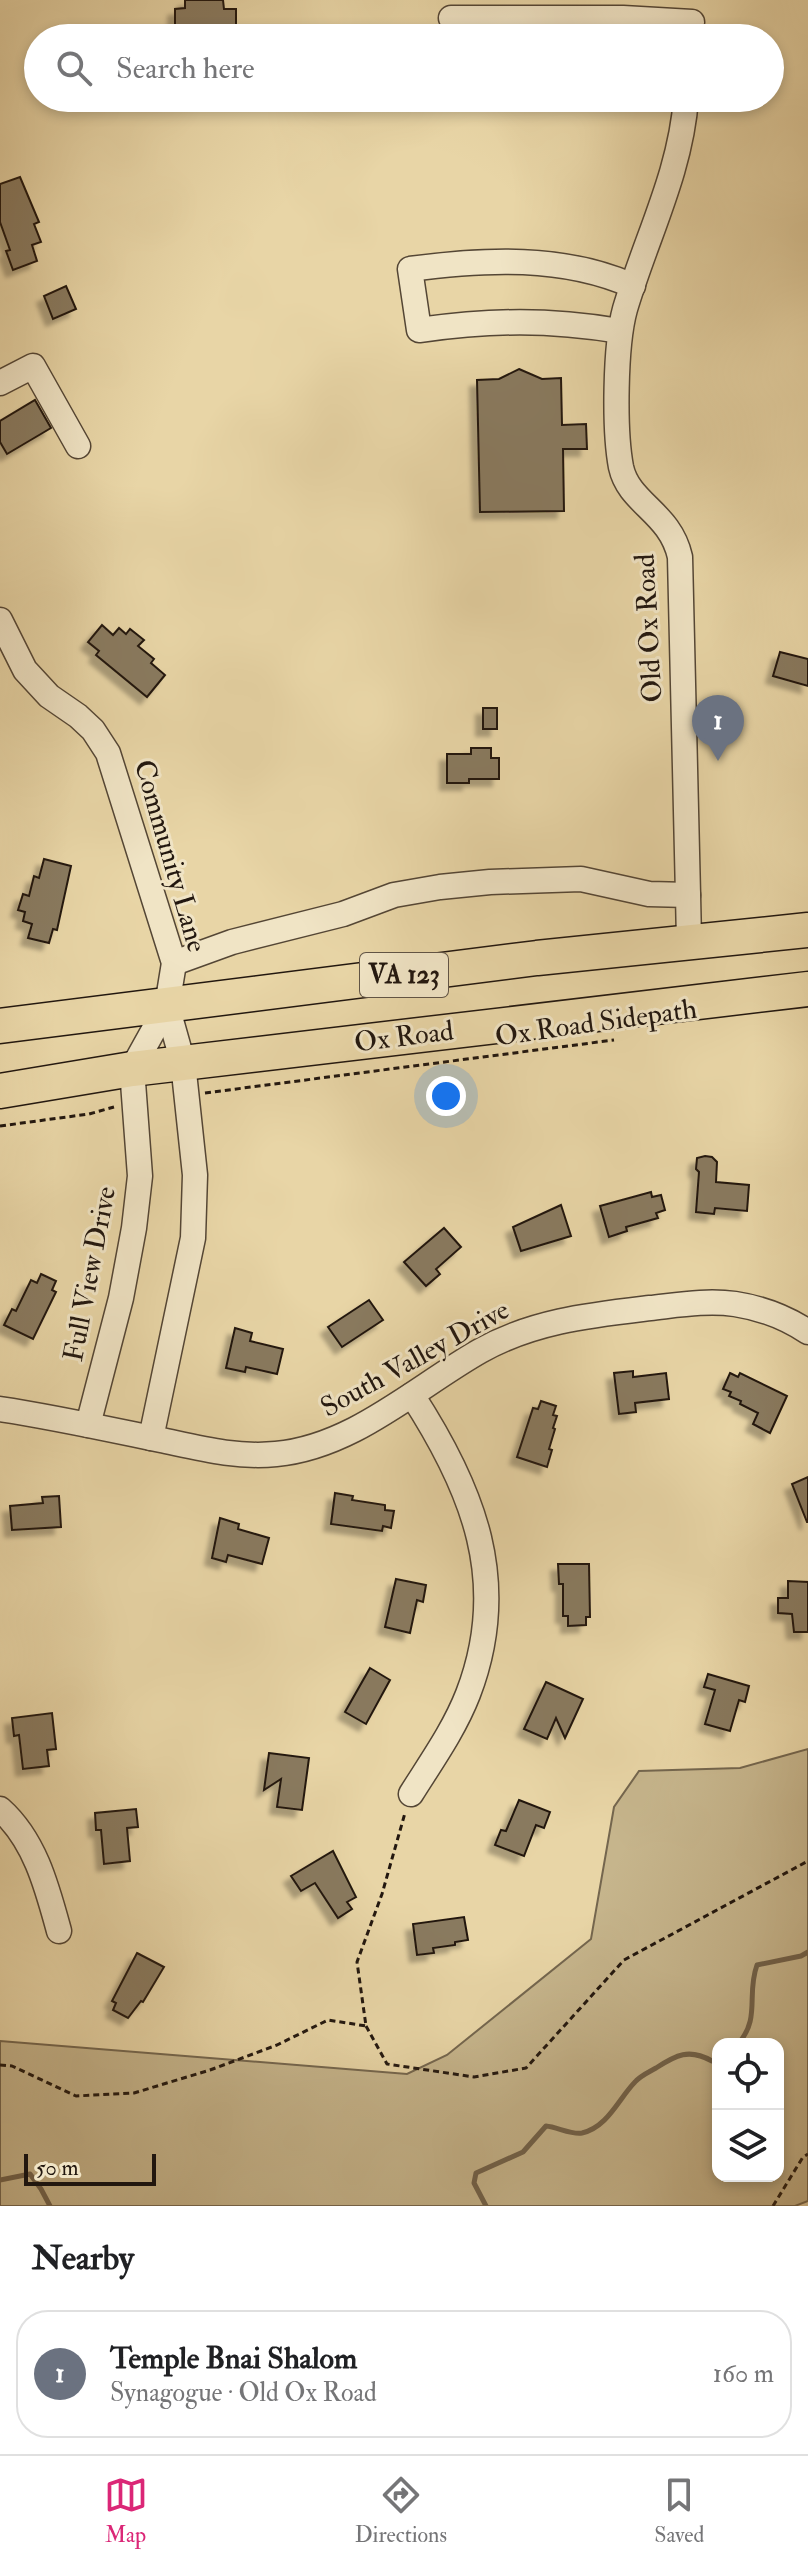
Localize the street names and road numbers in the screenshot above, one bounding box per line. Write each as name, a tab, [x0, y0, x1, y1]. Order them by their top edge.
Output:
street label: Old Ox Road	[628, 552, 670, 703]
street label: Community Lane	[126, 756, 214, 957]
road number: VA 123	[360, 953, 448, 997]
street label: Ox Road Sidepath	[493, 991, 699, 1054]
street label: Ox Road	[352, 1014, 456, 1060]
street label: Full View Drive	[56, 1183, 124, 1365]
street label: South Valley Drive	[315, 1293, 516, 1425]

